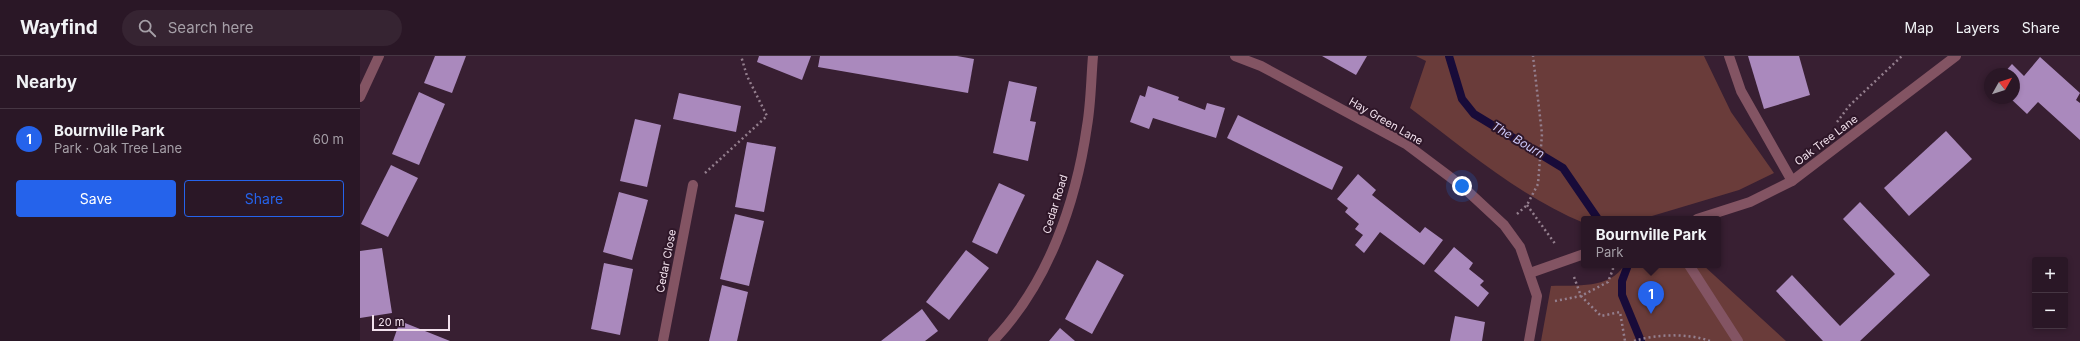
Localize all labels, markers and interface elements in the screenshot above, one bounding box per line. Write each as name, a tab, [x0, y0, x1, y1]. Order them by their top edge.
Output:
search box	[122, 10, 402, 46]
text: Wayfind	[20, 16, 98, 39]
icon: search	[136, 17, 158, 39]
text: Search here	[168, 18, 253, 37]
text: Map	[1905, 19, 1934, 36]
text: Layers	[1956, 19, 2000, 36]
text: Share	[2022, 19, 2060, 36]
north arrow	[1984, 68, 2020, 104]
text: Nearby	[16, 72, 77, 92]
street label: Hay Green Lane	[1346, 94, 1426, 148]
street label: Oak Tree Lane	[1792, 112, 1860, 168]
water label: The Bourn	[1489, 118, 1547, 161]
text: Bournville Park	[54, 121, 165, 140]
text: 1	[26, 131, 32, 147]
text: 60 m	[313, 131, 344, 147]
text: Park · Oak Tree Lane	[54, 140, 182, 156]
street label: Cedar Road	[1039, 173, 1071, 235]
your location	[1452, 176, 1472, 196]
button: Save	[16, 180, 176, 217]
button: Share	[184, 180, 344, 217]
popup	[1581, 216, 1721, 268]
text: Bournville Park	[1596, 225, 1706, 244]
street label: Cedar Close	[653, 228, 679, 294]
text: Park	[1596, 244, 1623, 260]
map controls	[2032, 257, 2068, 329]
button: +	[2032, 257, 2068, 293]
pin: 1	[1638, 281, 1664, 314]
button: −	[2032, 293, 2068, 329]
scale bar	[372, 313, 450, 332]
text: 20 m	[378, 315, 404, 329]

